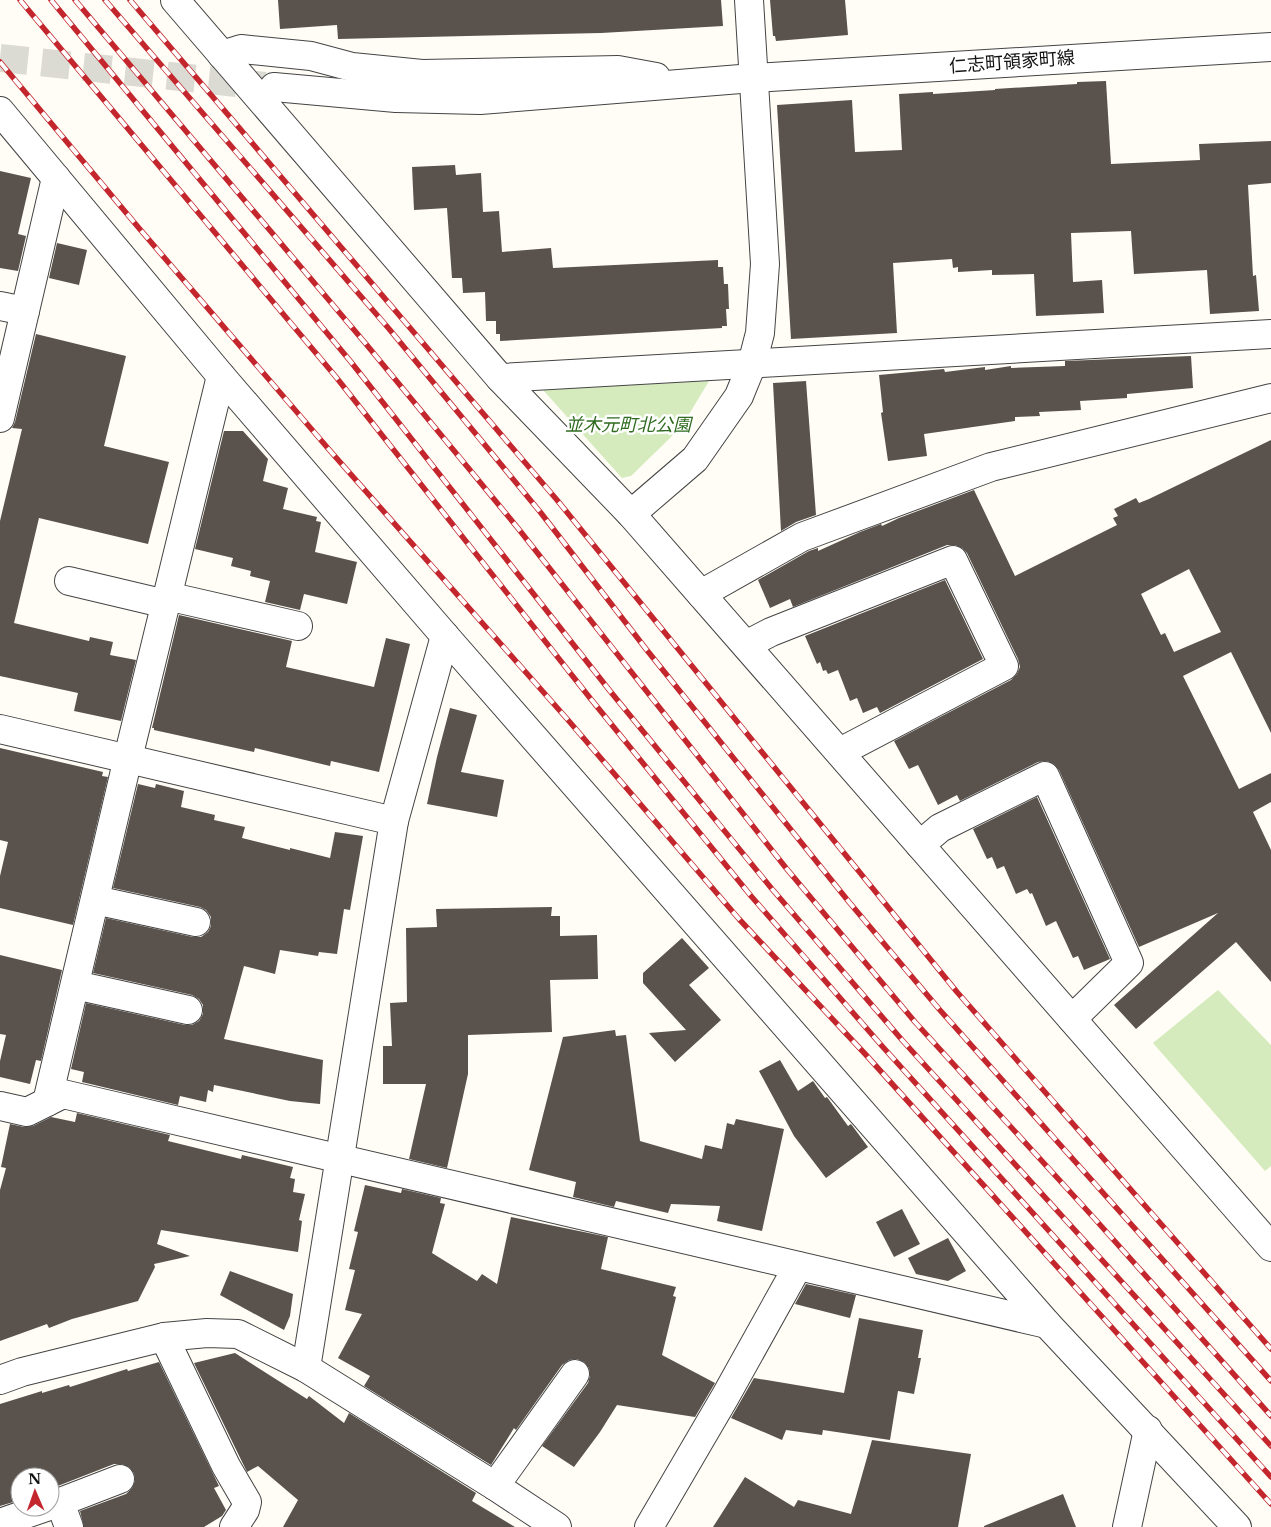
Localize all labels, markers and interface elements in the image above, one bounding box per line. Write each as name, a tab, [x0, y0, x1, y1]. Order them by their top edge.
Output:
street label: 仁志町領家町線	[948, 47, 1076, 77]
park label: 並木元町北公園	[565, 414, 694, 436]
north arrow	[10, 1467, 60, 1517]
text: N	[28, 1470, 41, 1488]

